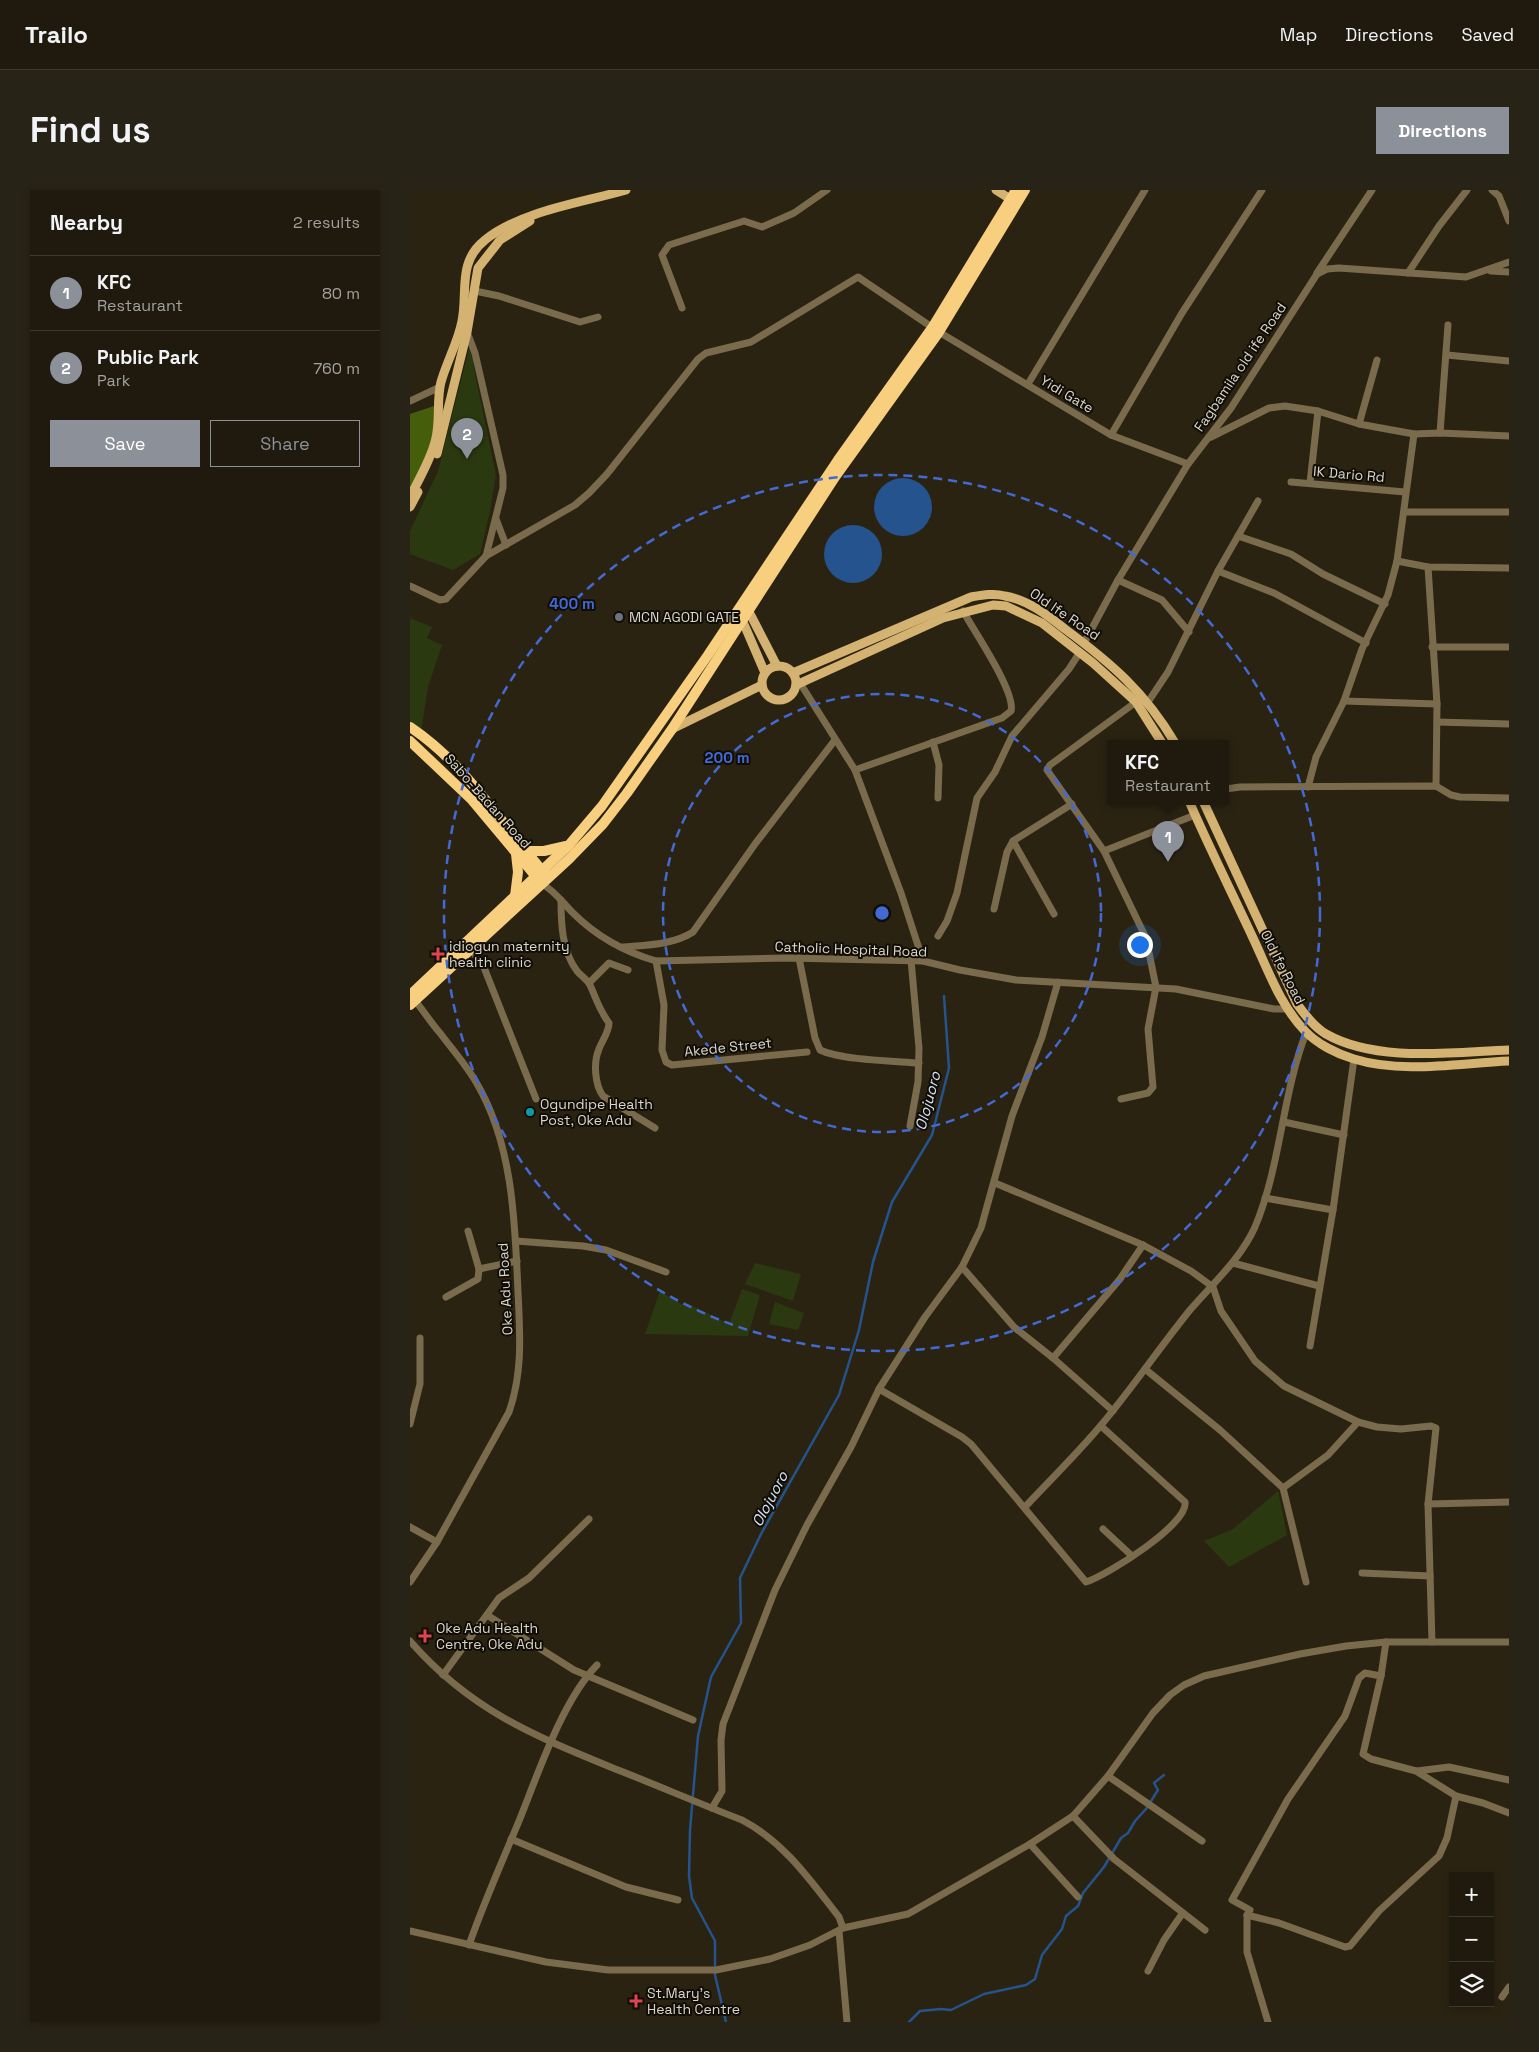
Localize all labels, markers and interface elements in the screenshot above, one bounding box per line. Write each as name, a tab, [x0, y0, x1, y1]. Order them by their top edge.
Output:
text: Trailo	[25, 19, 88, 50]
text: Map	[1280, 23, 1317, 46]
text: Directions	[1345, 23, 1434, 46]
text: Saved	[1462, 23, 1514, 46]
button: Directions	[1376, 107, 1509, 154]
text: Find us	[30, 108, 151, 152]
text: Nearby	[50, 209, 123, 236]
text: 2 results	[293, 212, 360, 233]
text: KFC	[97, 270, 131, 295]
text: 1	[62, 283, 70, 304]
text: 80 m	[322, 283, 360, 304]
text: Restaurant	[97, 295, 183, 316]
street label: Fagbamila old ife Road	[1190, 299, 1290, 435]
text: Public Park	[97, 345, 199, 370]
text: 2	[61, 358, 71, 379]
text: 760 m	[313, 358, 360, 379]
text: Park	[97, 370, 130, 391]
street label: Yidi Gate	[1037, 371, 1097, 417]
pin: 2	[451, 418, 483, 459]
button: Save	[50, 420, 200, 467]
button: Share	[210, 420, 360, 467]
street label: IK Dario Rd	[1313, 462, 1385, 486]
street label: Old Ife Road	[1026, 584, 1104, 644]
text: 400 m	[549, 594, 595, 613]
place label: MCN AGODI GATE	[629, 608, 739, 626]
marker: MCN AGODI GATE	[613, 611, 625, 623]
popup	[1107, 740, 1229, 805]
text: 200 m	[705, 748, 749, 767]
street label: Sabo-Badan Road	[441, 750, 535, 852]
text: KFC	[1125, 750, 1159, 775]
text: Restaurant	[1125, 775, 1211, 796]
pin: 1	[1152, 821, 1184, 862]
centre of rings	[873, 904, 891, 922]
street label: Old Ife Road	[1257, 927, 1309, 1007]
your location	[1127, 932, 1153, 958]
place label: idiogun maternity health clinic	[449, 937, 570, 971]
street label: Catholic Hospital Road	[774, 937, 928, 961]
marker: idiogun maternity health clinic	[431, 947, 445, 961]
street label: Akede Street	[683, 1033, 773, 1061]
water label: Olojuoro	[911, 1069, 945, 1132]
place label: Ogundipe Health Post, Oke Adu	[540, 1095, 653, 1129]
marker: Ogundipe Health Post, Oke Adu	[524, 1106, 536, 1118]
street label: Oke Adu Road	[494, 1242, 516, 1336]
water label: Olojuoro	[747, 1467, 792, 1530]
place label: Oke Adu Health Centre, Oke Adu	[436, 1619, 543, 1653]
marker: Oke Adu Health Centre, Oke Adu	[418, 1629, 432, 1643]
map controls	[1449, 1872, 1494, 2007]
button: +	[1449, 1872, 1494, 1917]
button: −	[1449, 1917, 1494, 1962]
button: layers	[1449, 1962, 1494, 2007]
place label: St.Mary's Health Centre	[647, 1984, 740, 2018]
marker: St.Mary's Health Centre	[629, 1994, 643, 2008]

